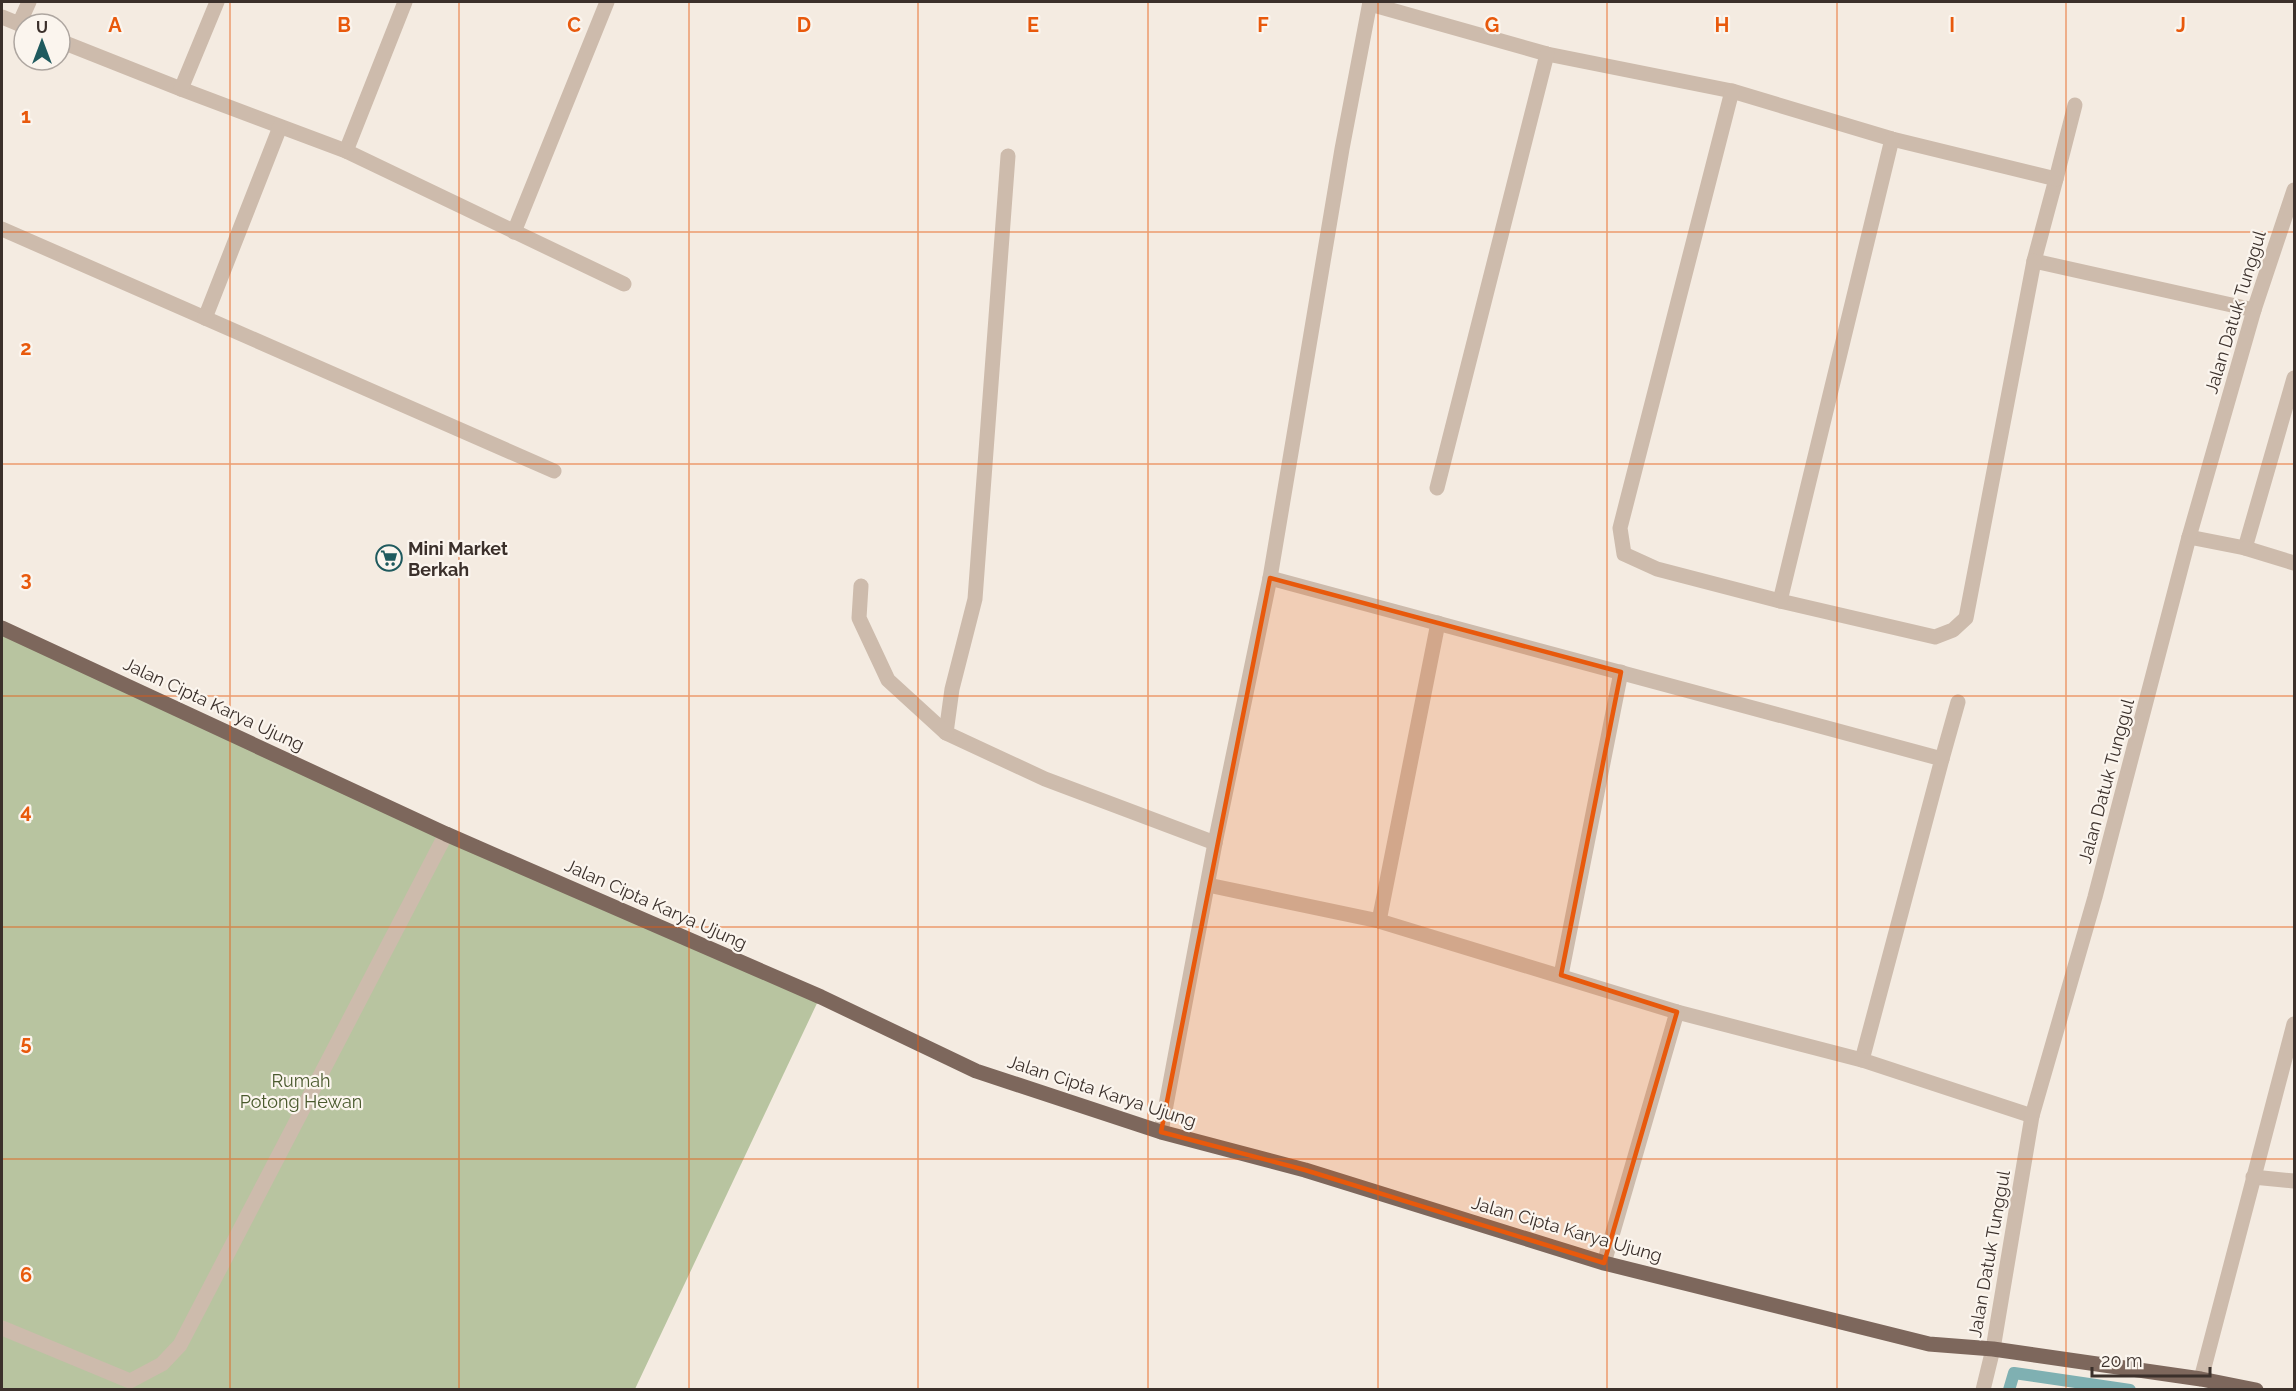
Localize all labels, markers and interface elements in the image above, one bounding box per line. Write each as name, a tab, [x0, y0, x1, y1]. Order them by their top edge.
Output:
north arrow	[12, 12, 72, 72]
text: A	[108, 13, 122, 37]
text: B	[337, 13, 351, 37]
text: C	[567, 13, 581, 37]
text: D	[797, 13, 811, 37]
text: E	[1027, 13, 1039, 37]
text: F	[1257, 13, 1269, 37]
text: G	[1485, 13, 1499, 37]
text: H	[1715, 13, 1729, 37]
text: I	[1949, 13, 1955, 37]
text: J	[2176, 13, 2186, 37]
text: U	[36, 18, 48, 37]
text: 1	[21, 104, 31, 128]
street label: Jalan Datuk Tunggul	[2200, 228, 2270, 396]
text: 2	[20, 336, 32, 360]
place label: Mini Market Berkah	[408, 538, 508, 580]
supermarket icon: Mini Market Berkah	[374, 543, 404, 573]
text: 3	[20, 567, 32, 591]
street label: Jalan Cipta Karya Ujung	[120, 653, 308, 755]
street label: Jalan Datuk Tunggul	[2074, 696, 2138, 866]
text: 4	[20, 799, 32, 823]
street label: Jalan Cipta Karya Ujung	[562, 854, 750, 954]
text: 5	[20, 1031, 32, 1055]
street label: Jalan Cipta Karya Ujung	[1005, 1051, 1199, 1131]
park label: Rumah Potong Hewan	[240, 1070, 362, 1112]
street label: Jalan Datuk Tunggul	[1964, 1169, 2014, 1339]
street label: Jalan Cipta Karya Ujung	[1469, 1192, 1665, 1266]
text: 6	[20, 1263, 32, 1287]
scale bar	[2092, 1340, 2210, 1378]
text: 20 m	[2101, 1350, 2143, 1371]

